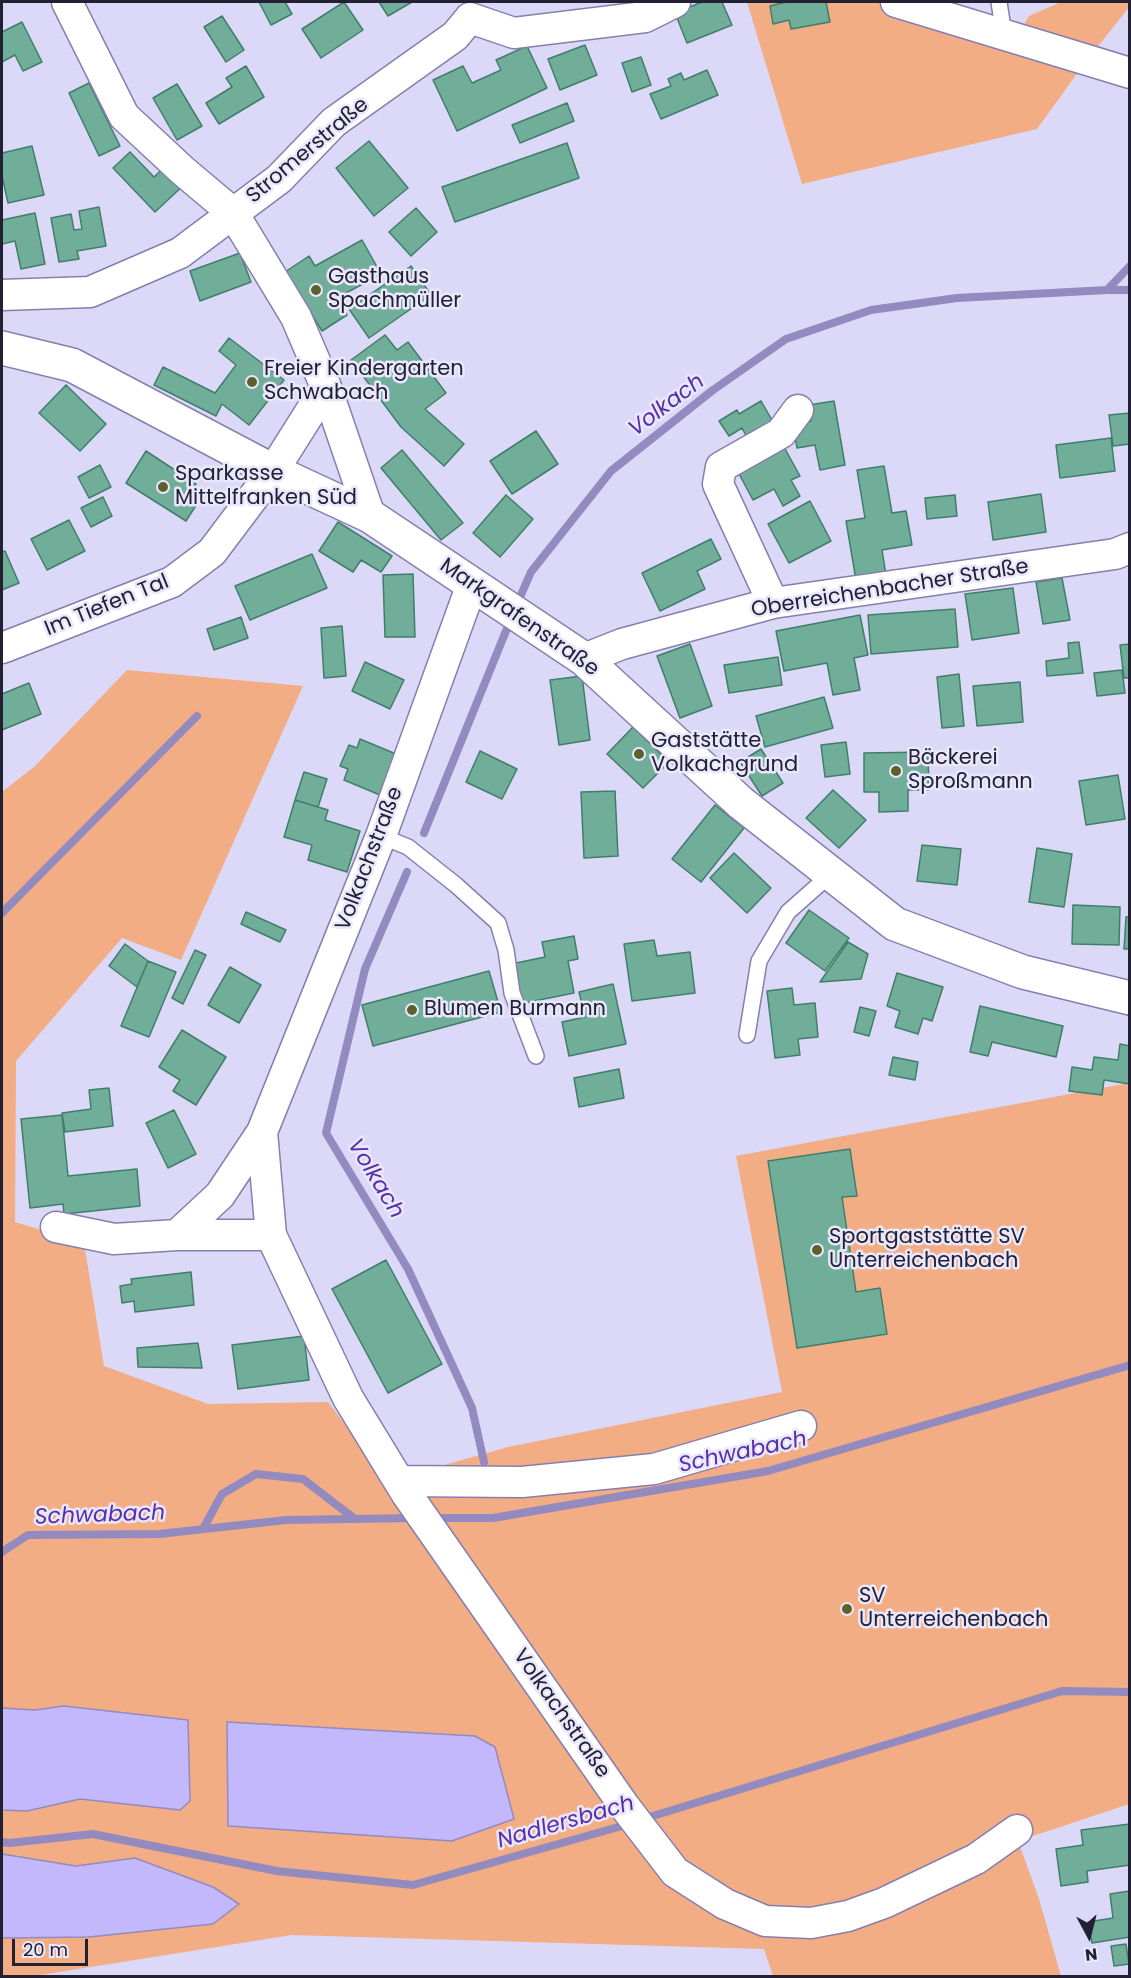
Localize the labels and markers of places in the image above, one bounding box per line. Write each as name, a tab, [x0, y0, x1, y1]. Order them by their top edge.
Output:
place label: Gasthaus Spachmüller	[328, 265, 461, 315]
marker: Gasthaus Spachmüller	[309, 283, 323, 297]
place label: Freier Kindergarten Schwabach	[264, 357, 464, 407]
marker: Freier Kindergarten Schwabach	[245, 375, 259, 389]
place label: Sparkasse Mittelfranken Süd	[175, 462, 357, 512]
marker: Sparkasse Mittelfranken Süd	[156, 480, 170, 494]
place label: Gaststätte Volkachgrund	[651, 729, 798, 779]
place label: Bäckerei Sproßmann	[908, 746, 1033, 796]
marker: Gaststätte Volkachgrund	[632, 747, 646, 761]
marker: Bäckerei Sproßmann	[889, 764, 903, 778]
place label: Blumen Burmann	[424, 997, 606, 1023]
marker: Blumen Burmann	[405, 1003, 419, 1017]
place label: Sportgaststätte SV Unterreichenbach	[829, 1225, 1025, 1275]
marker: Sportgaststätte SV Unterreichenbach	[810, 1243, 824, 1257]
place label: SV Unterreichenbach	[859, 1584, 1048, 1634]
marker: SV Unterreichenbach	[840, 1602, 854, 1616]

